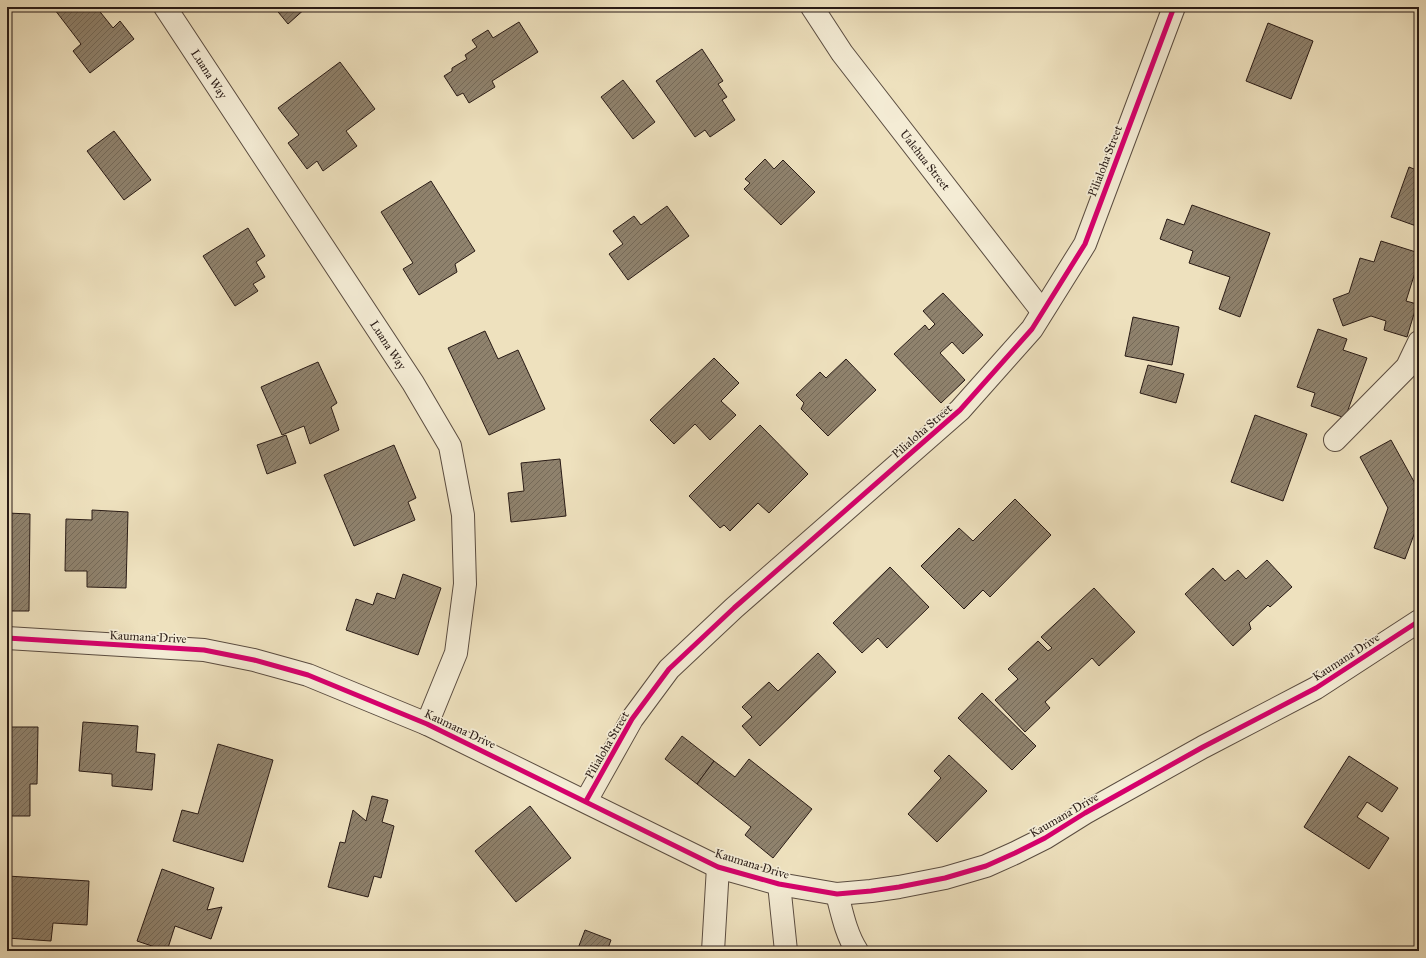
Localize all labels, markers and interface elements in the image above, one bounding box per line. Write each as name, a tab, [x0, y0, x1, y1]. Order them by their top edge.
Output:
street label: Luana Way	[188, 47, 230, 102]
street label: Pilialoha Street	[1085, 123, 1125, 199]
street label: Ualehua Street	[897, 127, 953, 194]
street label: Luana Way	[367, 318, 409, 373]
street label: Pilialoha Street	[889, 401, 956, 461]
street label: Kaumana Drive	[109, 628, 187, 646]
street label: Kaumana Drive	[1310, 630, 1382, 684]
street label: Kaumana Drive	[422, 706, 498, 752]
street label: Pilialoha Street	[582, 708, 632, 781]
street label: Kaumana Drive	[1027, 790, 1101, 840]
street label: Kaumana Drive	[713, 846, 791, 882]

